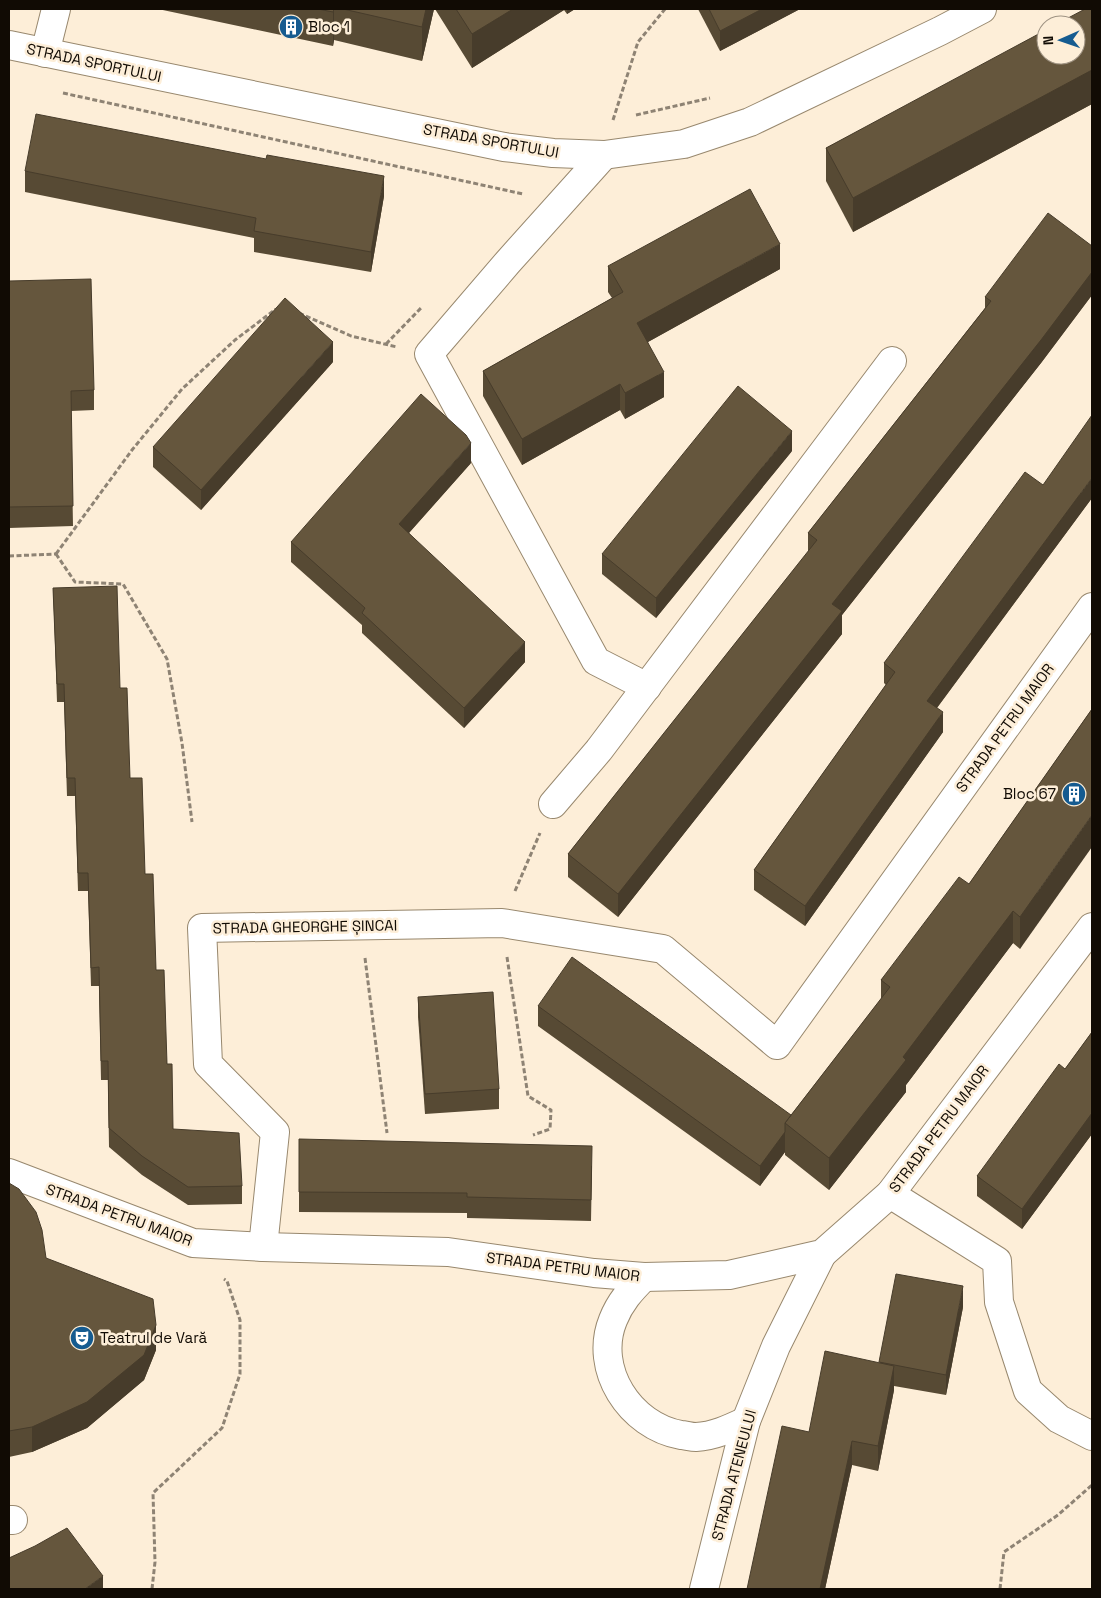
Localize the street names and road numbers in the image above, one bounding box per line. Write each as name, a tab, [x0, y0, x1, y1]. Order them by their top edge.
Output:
street label: STRADA SPORTULUI	[25, 39, 163, 86]
street label: STRADA SPORTULUI	[422, 119, 560, 162]
street label: STRADA PETRU MAIOR	[951, 660, 1058, 796]
street label: STRADA GHEORGHE ȘINCAI	[213, 915, 397, 938]
street label: STRADA PETRU MAIOR	[884, 1061, 993, 1196]
street label: STRADA PETRU MAIOR	[43, 1179, 195, 1250]
street label: STRADA PETRU MAIOR	[485, 1248, 641, 1285]
street label: STRADA ATENEULUI	[707, 1407, 760, 1542]

